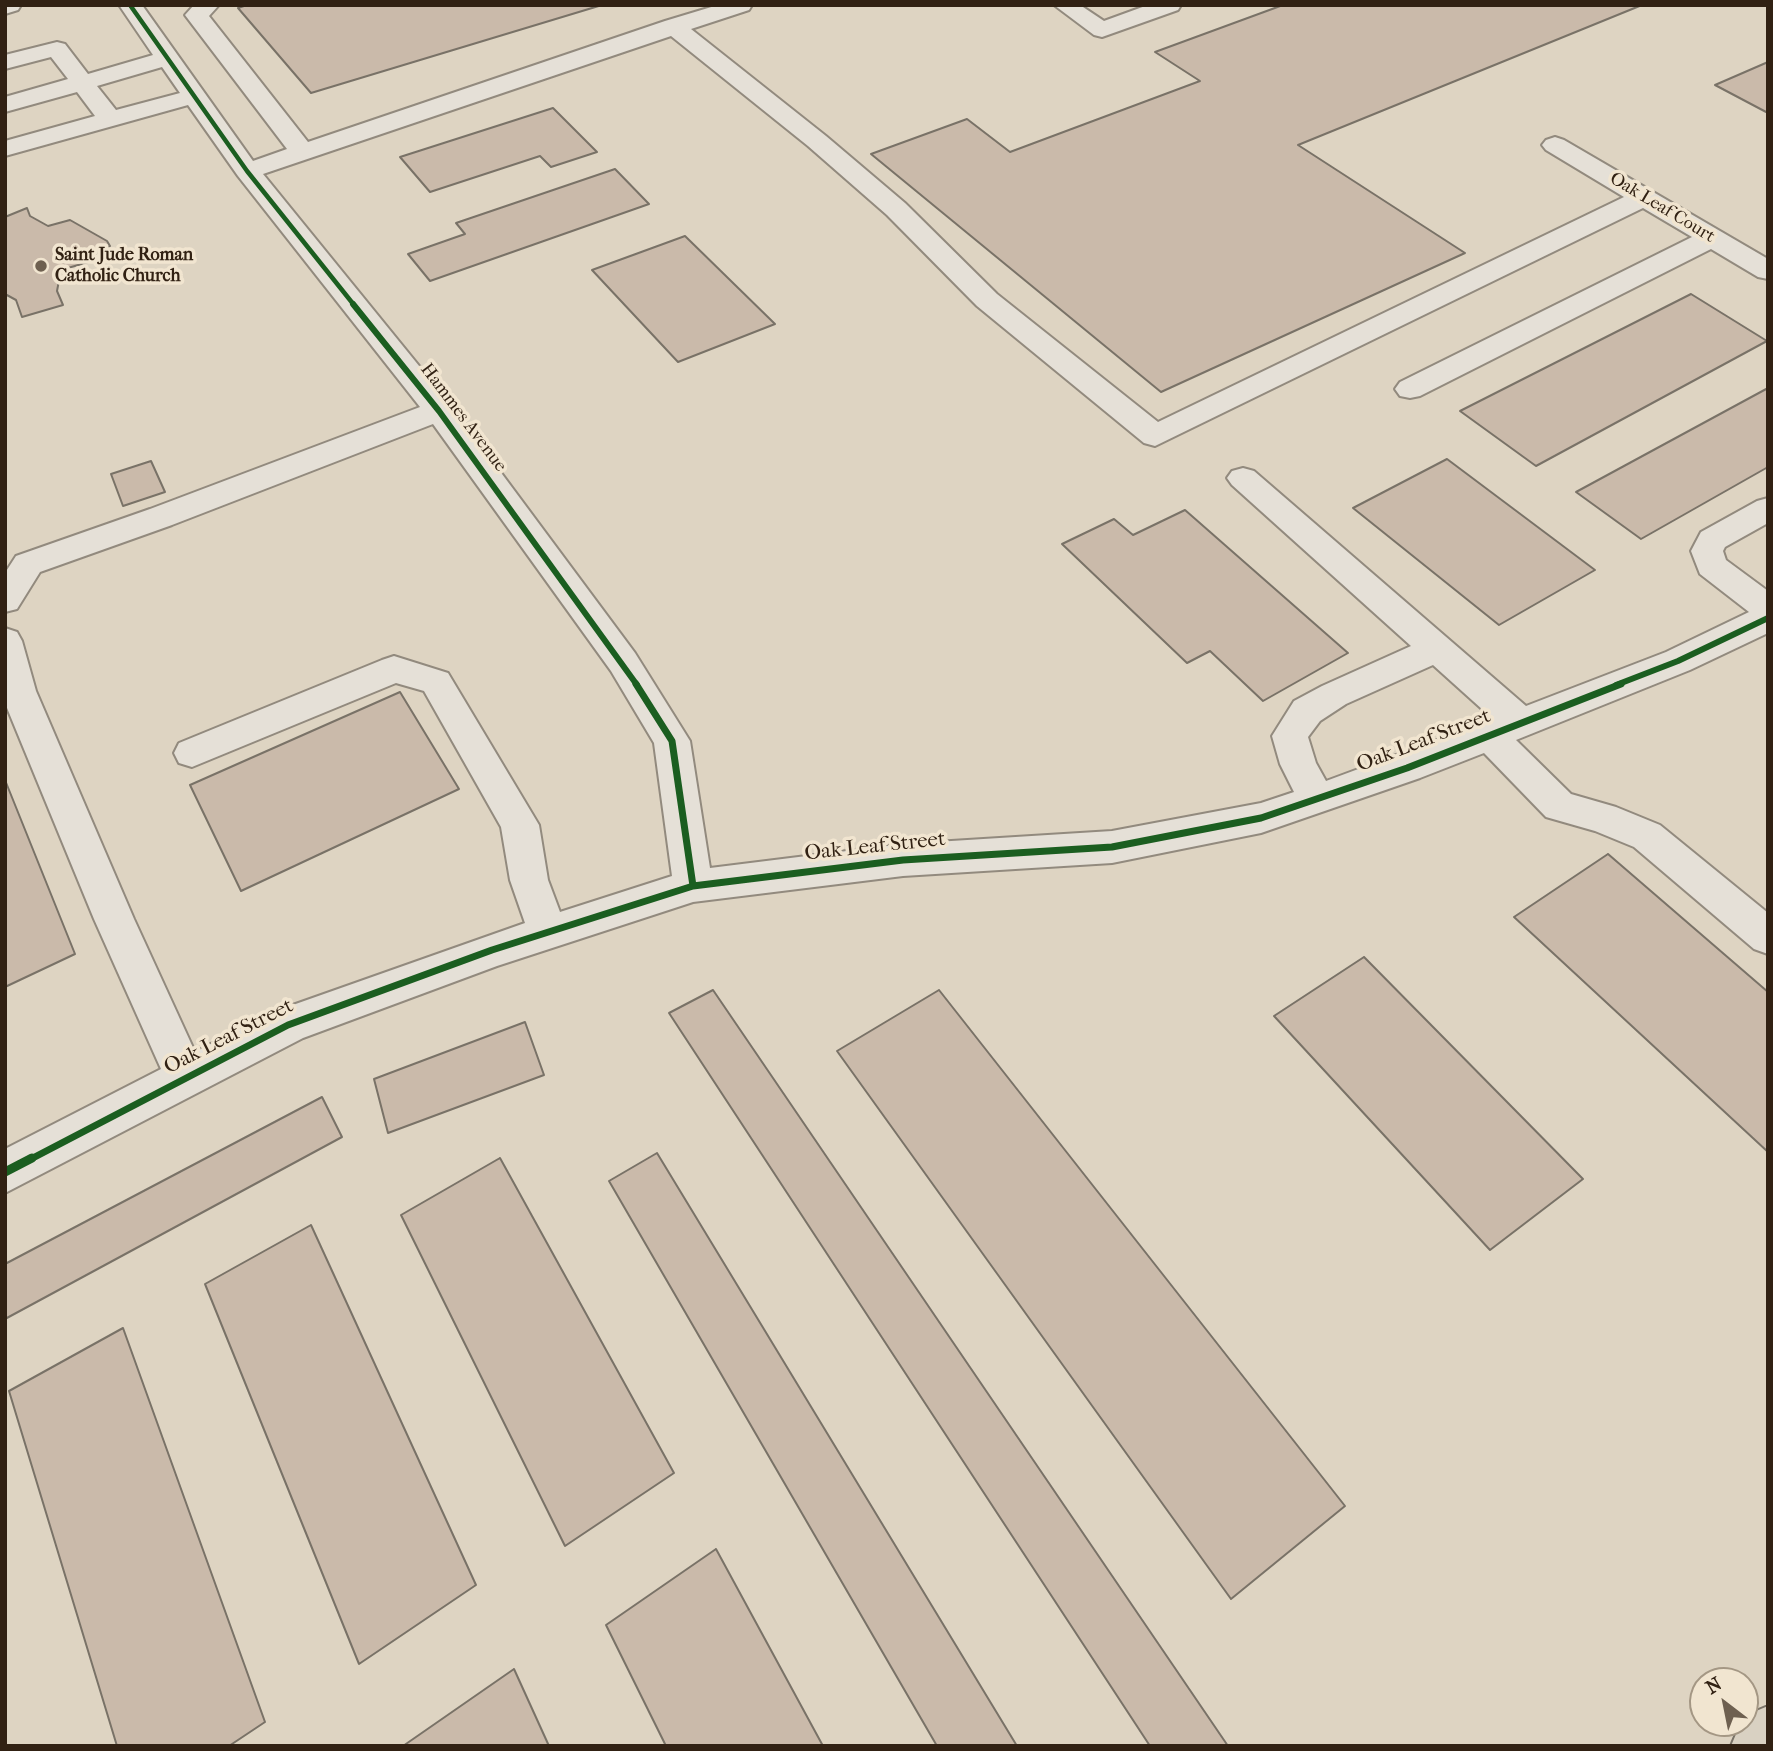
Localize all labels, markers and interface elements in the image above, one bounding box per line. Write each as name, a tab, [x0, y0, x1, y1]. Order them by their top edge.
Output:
street label: Oak Leaf Court	[1605, 168, 1719, 248]
place label: Saint Jude Roman Catholic Church	[55, 245, 193, 288]
marker: Saint Jude Roman Catholic Church	[33, 258, 49, 274]
street label: Hammes Avenue	[415, 360, 511, 476]
street label: Oak Leaf Street	[1353, 704, 1495, 778]
street label: Oak Leaf Street	[803, 827, 947, 867]
street label: Oak Leaf Street	[160, 994, 298, 1080]
north arrow	[1689, 1667, 1759, 1737]
text: N	[1702, 1673, 1726, 1699]

